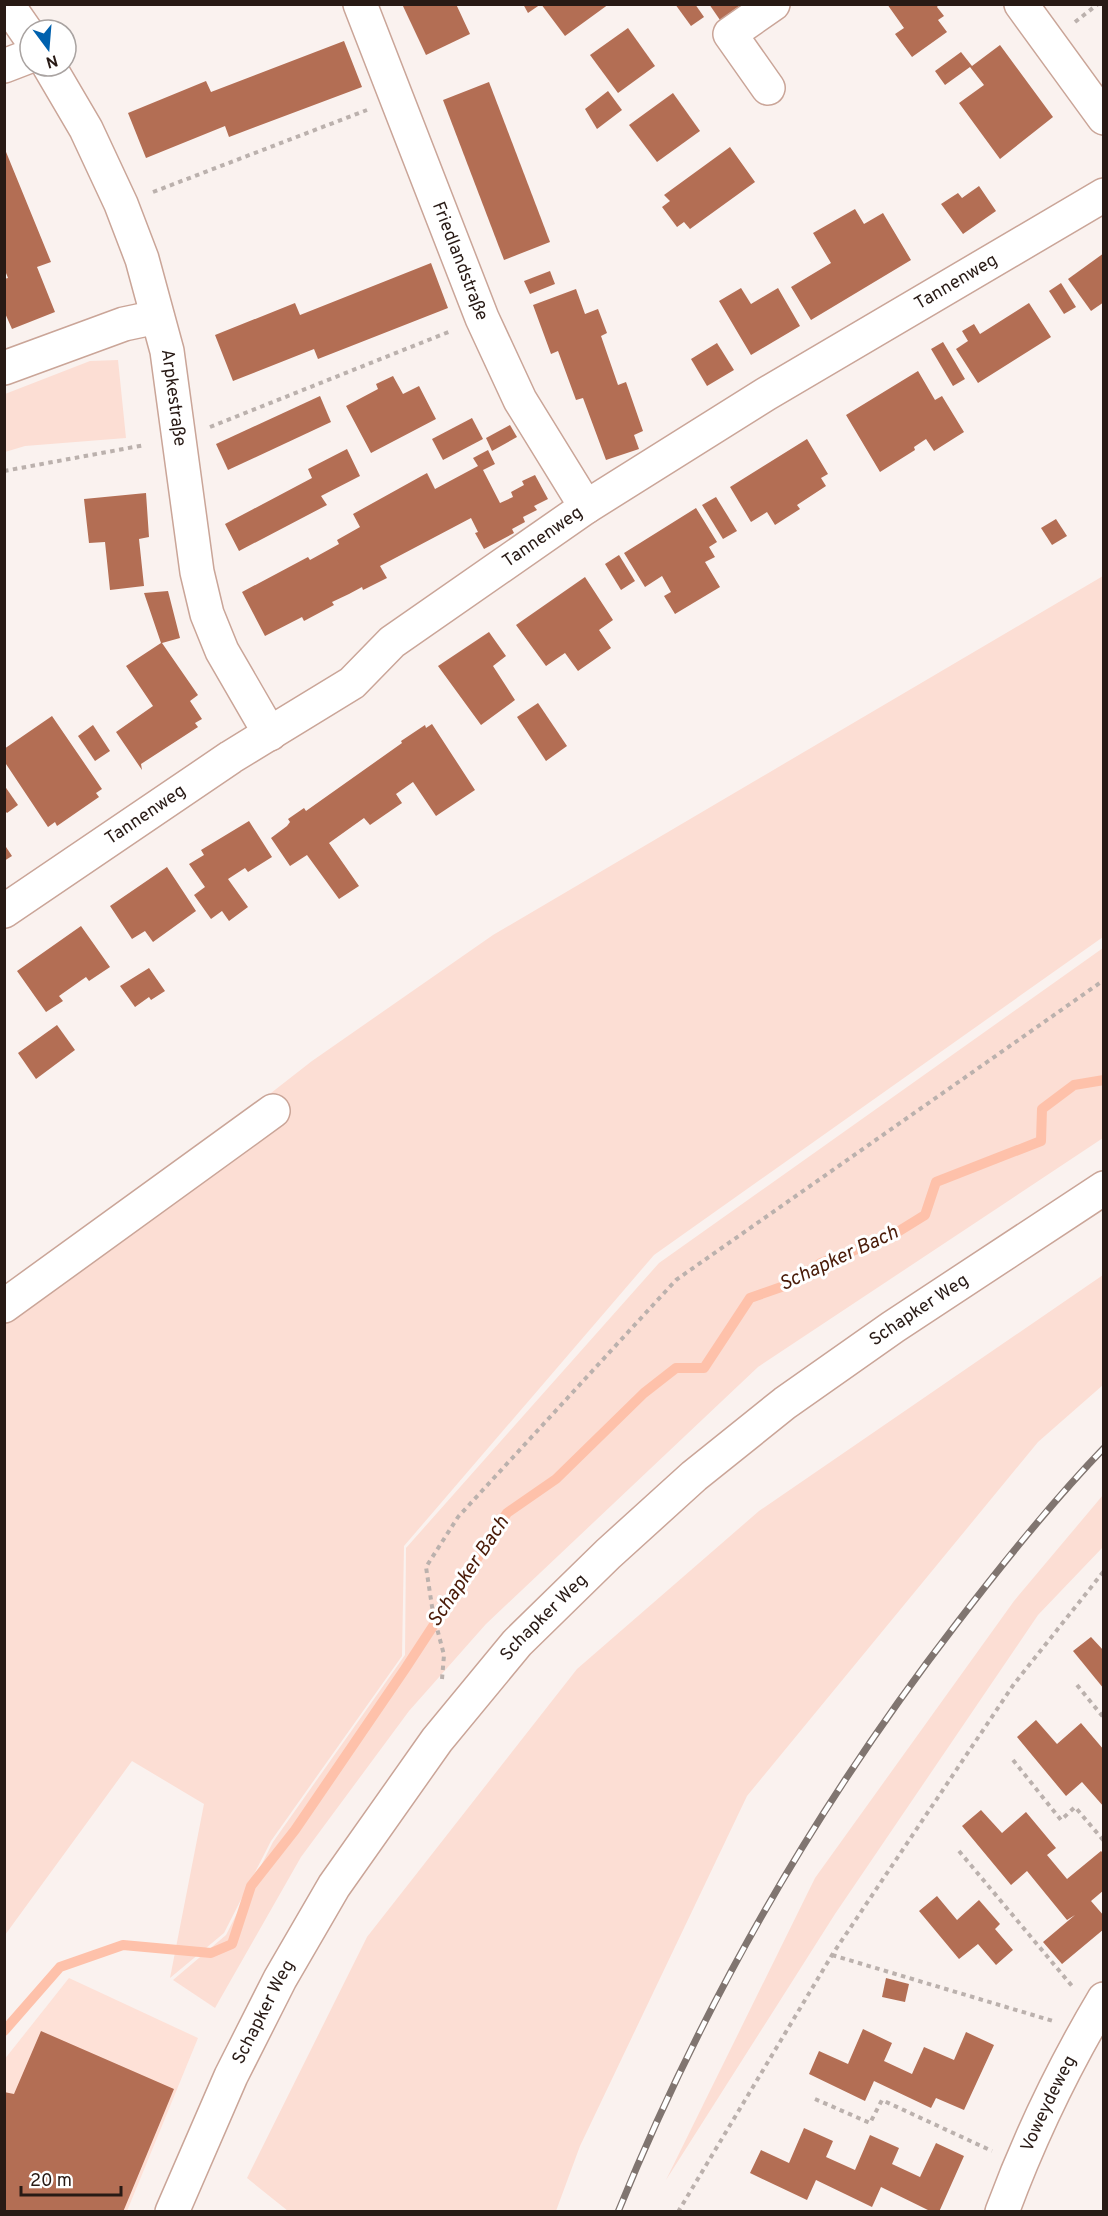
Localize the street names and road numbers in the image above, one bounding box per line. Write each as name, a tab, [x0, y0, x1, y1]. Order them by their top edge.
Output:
street label: Friedlandstraße	[427, 199, 493, 324]
street label: Tannenweg	[910, 249, 1002, 315]
street label: Arpkestraße	[155, 347, 191, 448]
street label: Tannenweg	[498, 501, 587, 573]
street label: Tannenweg	[101, 780, 190, 850]
street label: Schapker Weg	[865, 1269, 973, 1351]
street label: Schapker Weg	[495, 1569, 592, 1666]
street label: Schapker Weg	[227, 1956, 300, 2068]
street label: Voweydeweg	[1016, 2052, 1082, 2155]

